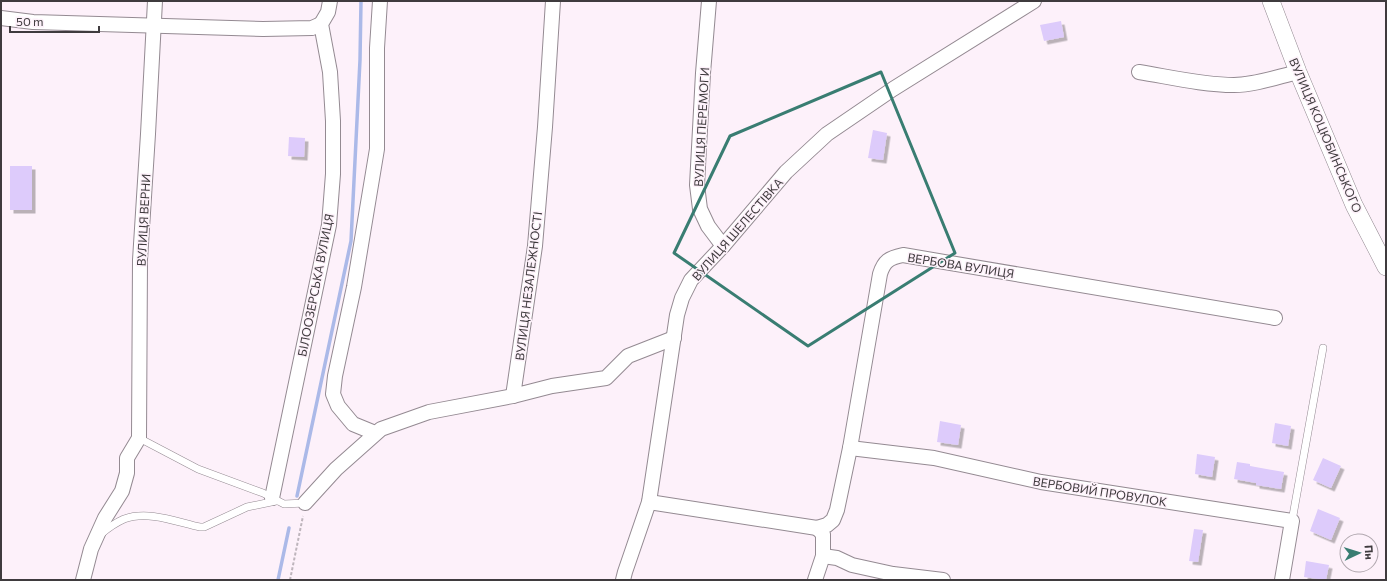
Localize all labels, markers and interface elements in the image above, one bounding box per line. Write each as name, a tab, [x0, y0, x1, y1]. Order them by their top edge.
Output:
scale bar	[10, 8, 99, 34]
text: 50 m	[16, 14, 44, 28]
street label: ВУЛИЦЯ КОЦЮБИНСЬКОГО	[1287, 56, 1365, 215]
street label: ВУЛИЦЯ ПЕРЕМОГИ	[691, 67, 711, 187]
street label: ВУЛИЦЯ ВЕРНИ	[134, 173, 152, 267]
street label: ВУЛИЦЯ ШЕЛЕСТІВКА	[689, 175, 785, 283]
street label: ВУЛИЦЯ НЕЗАЛЕЖНОСТІ	[512, 211, 544, 361]
street label: БІЛООЗЕРСЬКА ВУЛИЦЯ	[294, 212, 336, 358]
street label: ВЕРБОВА ВУЛИЦЯ	[907, 250, 1015, 280]
street label: ВЕРБОВИЙ ПРОВУЛОК	[1032, 473, 1168, 509]
north arrow	[1339, 533, 1379, 573]
text: Пн	[1362, 545, 1376, 560]

